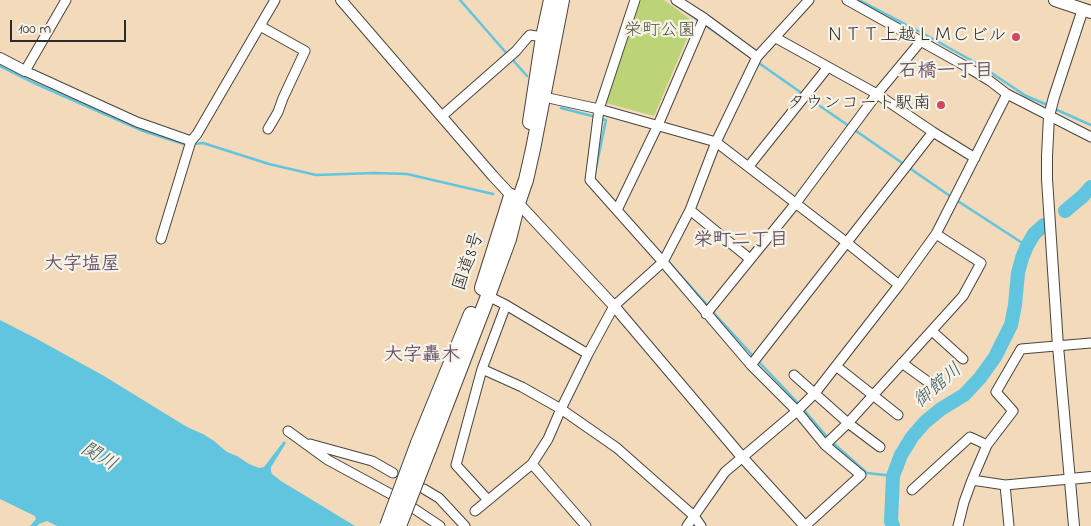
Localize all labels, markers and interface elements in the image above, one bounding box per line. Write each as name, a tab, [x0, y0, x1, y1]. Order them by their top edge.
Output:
scale bar	[12, 10, 129, 42]
text: 100 m	[18, 18, 51, 40]
park label: 栄町公園	[624, 21, 696, 43]
place label: ＮＴＴ上越ＬＭＣビル	[826, 26, 1006, 48]
marker: ＮＴＴ上越ＬＭＣビル	[1010, 31, 1022, 43]
district label: 石橋一丁目	[899, 62, 993, 84]
place label: タウンコート駅南	[787, 94, 931, 116]
marker: タウンコート駅南	[935, 99, 947, 111]
street label: 国道8号	[450, 230, 490, 294]
district label: 栄町二丁目	[694, 231, 788, 253]
district label: 大字塩屋	[44, 255, 120, 277]
district label: 大字轟木	[384, 346, 460, 368]
water label: 御館川	[910, 360, 968, 414]
water label: 関川	[76, 438, 120, 478]

